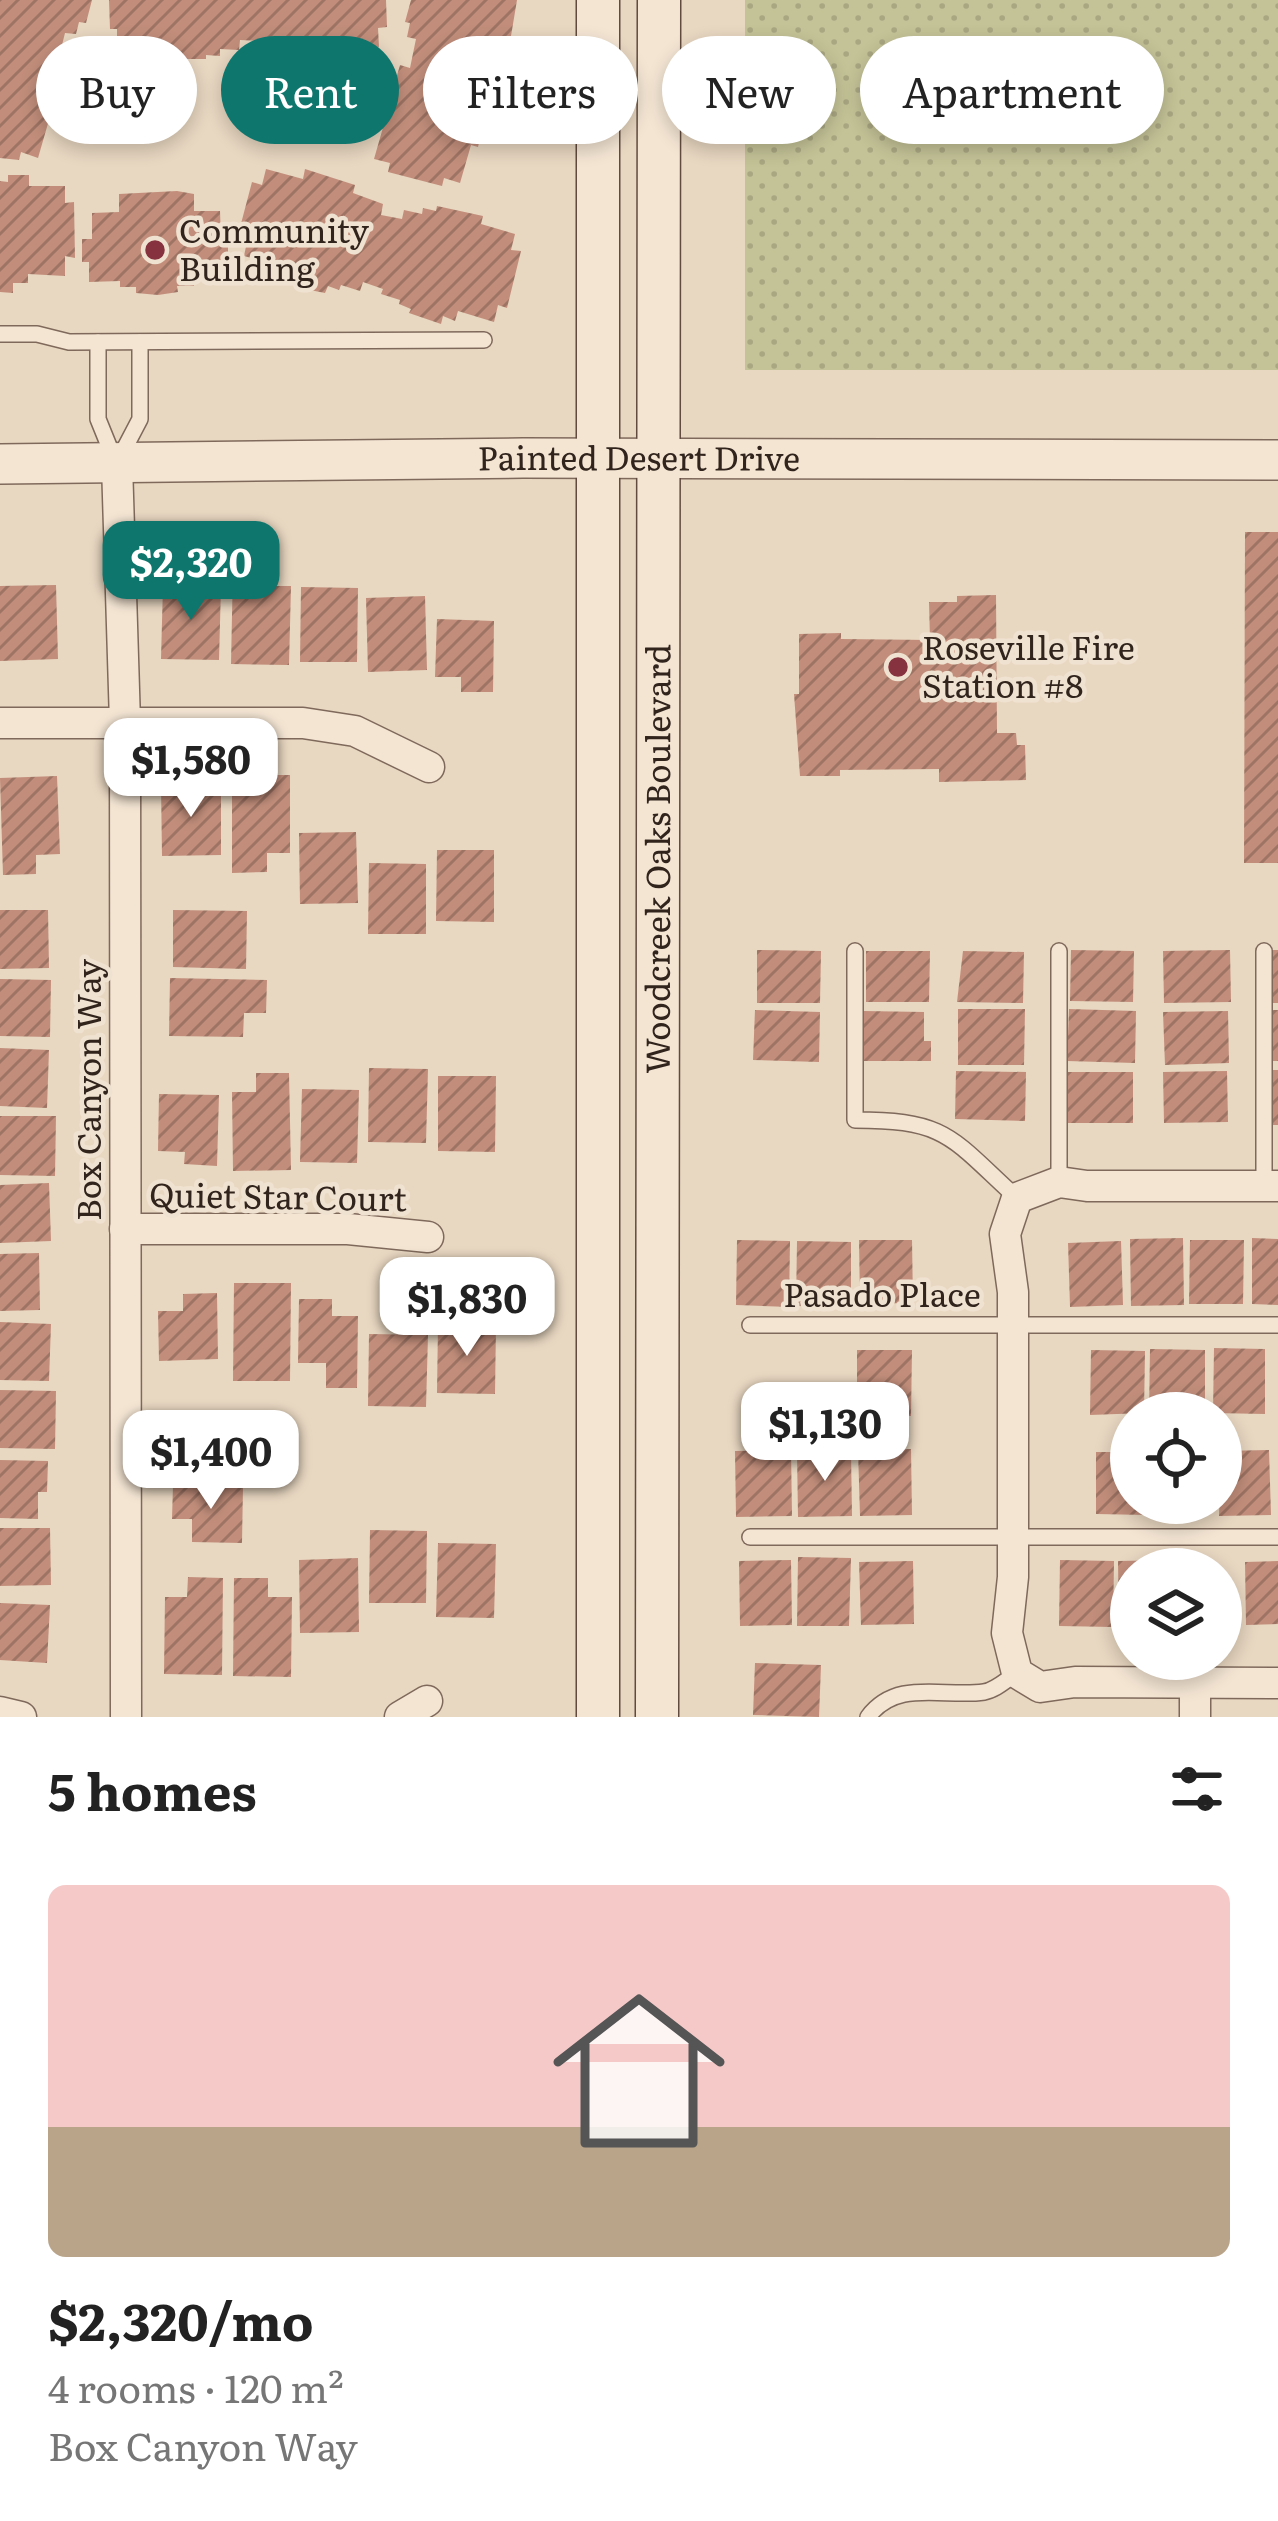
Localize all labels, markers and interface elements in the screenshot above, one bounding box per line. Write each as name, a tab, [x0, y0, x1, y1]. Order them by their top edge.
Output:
chip: Buy	[36, 36, 197, 144]
chip: Rent	[221, 36, 399, 144]
chip: Filters	[423, 36, 638, 144]
chip: New	[662, 36, 836, 144]
chip: Apartment	[860, 36, 1164, 144]
place label: Community Building	[179, 204, 369, 291]
marker: Community Building	[142, 237, 168, 263]
street label: Painted Desert Drive	[477, 431, 800, 481]
pin: $2,320	[93, 521, 289, 623]
text: $2,320	[130, 531, 252, 589]
place label: Roseville Fire Station #8	[922, 621, 1135, 708]
street label: Woodcreek Oaks Boulevard	[631, 644, 680, 1074]
marker: Roseville Fire Station #8	[885, 654, 911, 680]
pin: $1,580	[93, 718, 289, 820]
text: $1,580	[131, 728, 251, 786]
street label: Box Canyon Way	[62, 959, 111, 1221]
street label: Quiet Star Court	[149, 1168, 408, 1221]
pin: $1,830	[369, 1257, 565, 1359]
text: $1,830	[407, 1267, 527, 1325]
street label: Pasado Place	[783, 1268, 981, 1317]
pin: $1,130	[727, 1382, 923, 1484]
text: $1,130	[768, 1392, 882, 1450]
map controls	[1110, 1392, 1242, 1680]
button: locate	[1110, 1392, 1242, 1524]
pin: $1,400	[113, 1410, 309, 1512]
text: $1,400	[150, 1420, 272, 1478]
button: layers	[1110, 1548, 1242, 1680]
text: 5 homes	[48, 1751, 257, 1827]
icon: filters	[1164, 1756, 1230, 1822]
icon: home	[531, 1963, 747, 2179]
text: $2,320/mo	[48, 2281, 314, 2357]
text: 4 rooms · 120 m²	[48, 2357, 344, 2415]
text: Box Canyon Way	[48, 2415, 358, 2473]

